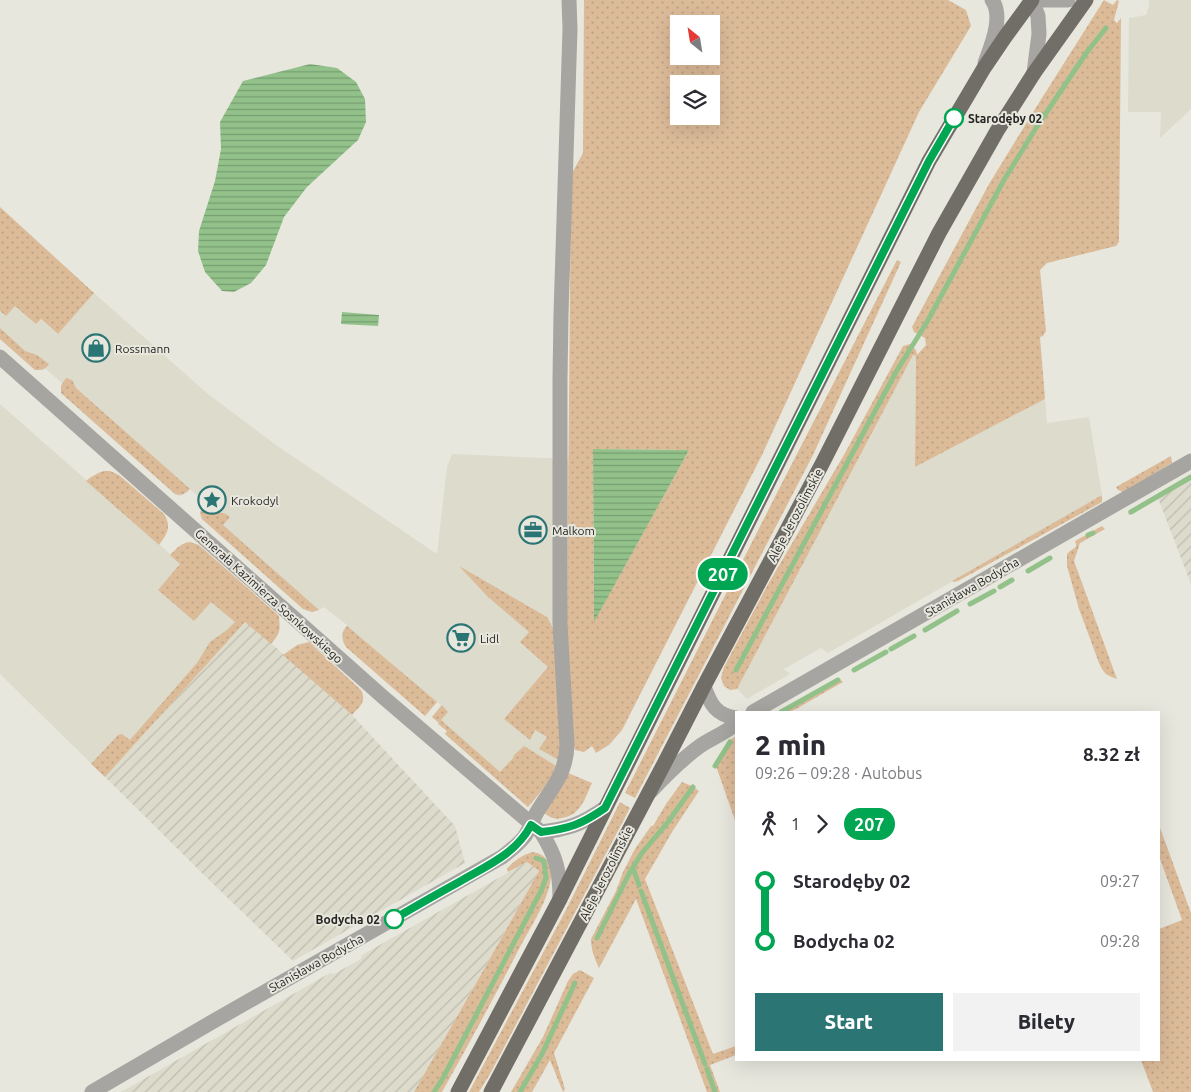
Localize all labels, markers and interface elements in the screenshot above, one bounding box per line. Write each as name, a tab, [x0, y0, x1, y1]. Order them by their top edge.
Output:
north arrow	[670, 15, 720, 65]
map controls	[670, 15, 720, 125]
button: layers	[670, 75, 720, 125]
marker: Starodęby 02	[944, 108, 964, 128]
place label: Starodęby 02	[968, 112, 1043, 126]
shop icon: Rossmann	[81, 333, 111, 363]
place label: Rossmann	[115, 342, 170, 355]
street label: Aleje Jerozolimskie	[765, 466, 825, 564]
place icon: Krokodyl	[197, 485, 227, 515]
place label: Krokodyl	[231, 494, 279, 507]
office icon: Malkom	[518, 515, 548, 545]
place label: Malkom	[552, 524, 595, 537]
street label: Generała Kazimierza Sosnkowskiego	[193, 526, 345, 666]
street label: Stanisława Bodycha	[923, 555, 1021, 619]
line badge: 207	[694, 558, 752, 590]
text: 207	[708, 564, 738, 584]
supermarket icon: Lidl	[446, 623, 476, 653]
place label: Lidl	[480, 632, 499, 645]
text: 2 min	[755, 729, 826, 760]
text: 8.32 zł	[1083, 743, 1140, 765]
text: 09:26 – 09:28 · Autobus	[755, 764, 922, 782]
icon: walk	[755, 810, 783, 838]
icon: forward	[808, 810, 836, 838]
text: 207	[854, 814, 885, 834]
text: 1	[791, 815, 800, 833]
street label: Aleje Jerozolimskie	[577, 824, 635, 922]
text: Starodęby 02	[793, 870, 911, 892]
text: 09:27	[1100, 872, 1140, 890]
marker: Bodycha 02	[384, 909, 404, 929]
place label: Bodycha 02	[316, 913, 380, 926]
text: Bodycha 02	[793, 930, 895, 952]
street label: Stanisława Bodycha	[267, 932, 365, 994]
text: 09:28	[1100, 932, 1140, 950]
button: Start	[755, 993, 943, 1051]
button: Bilety	[953, 993, 1140, 1051]

